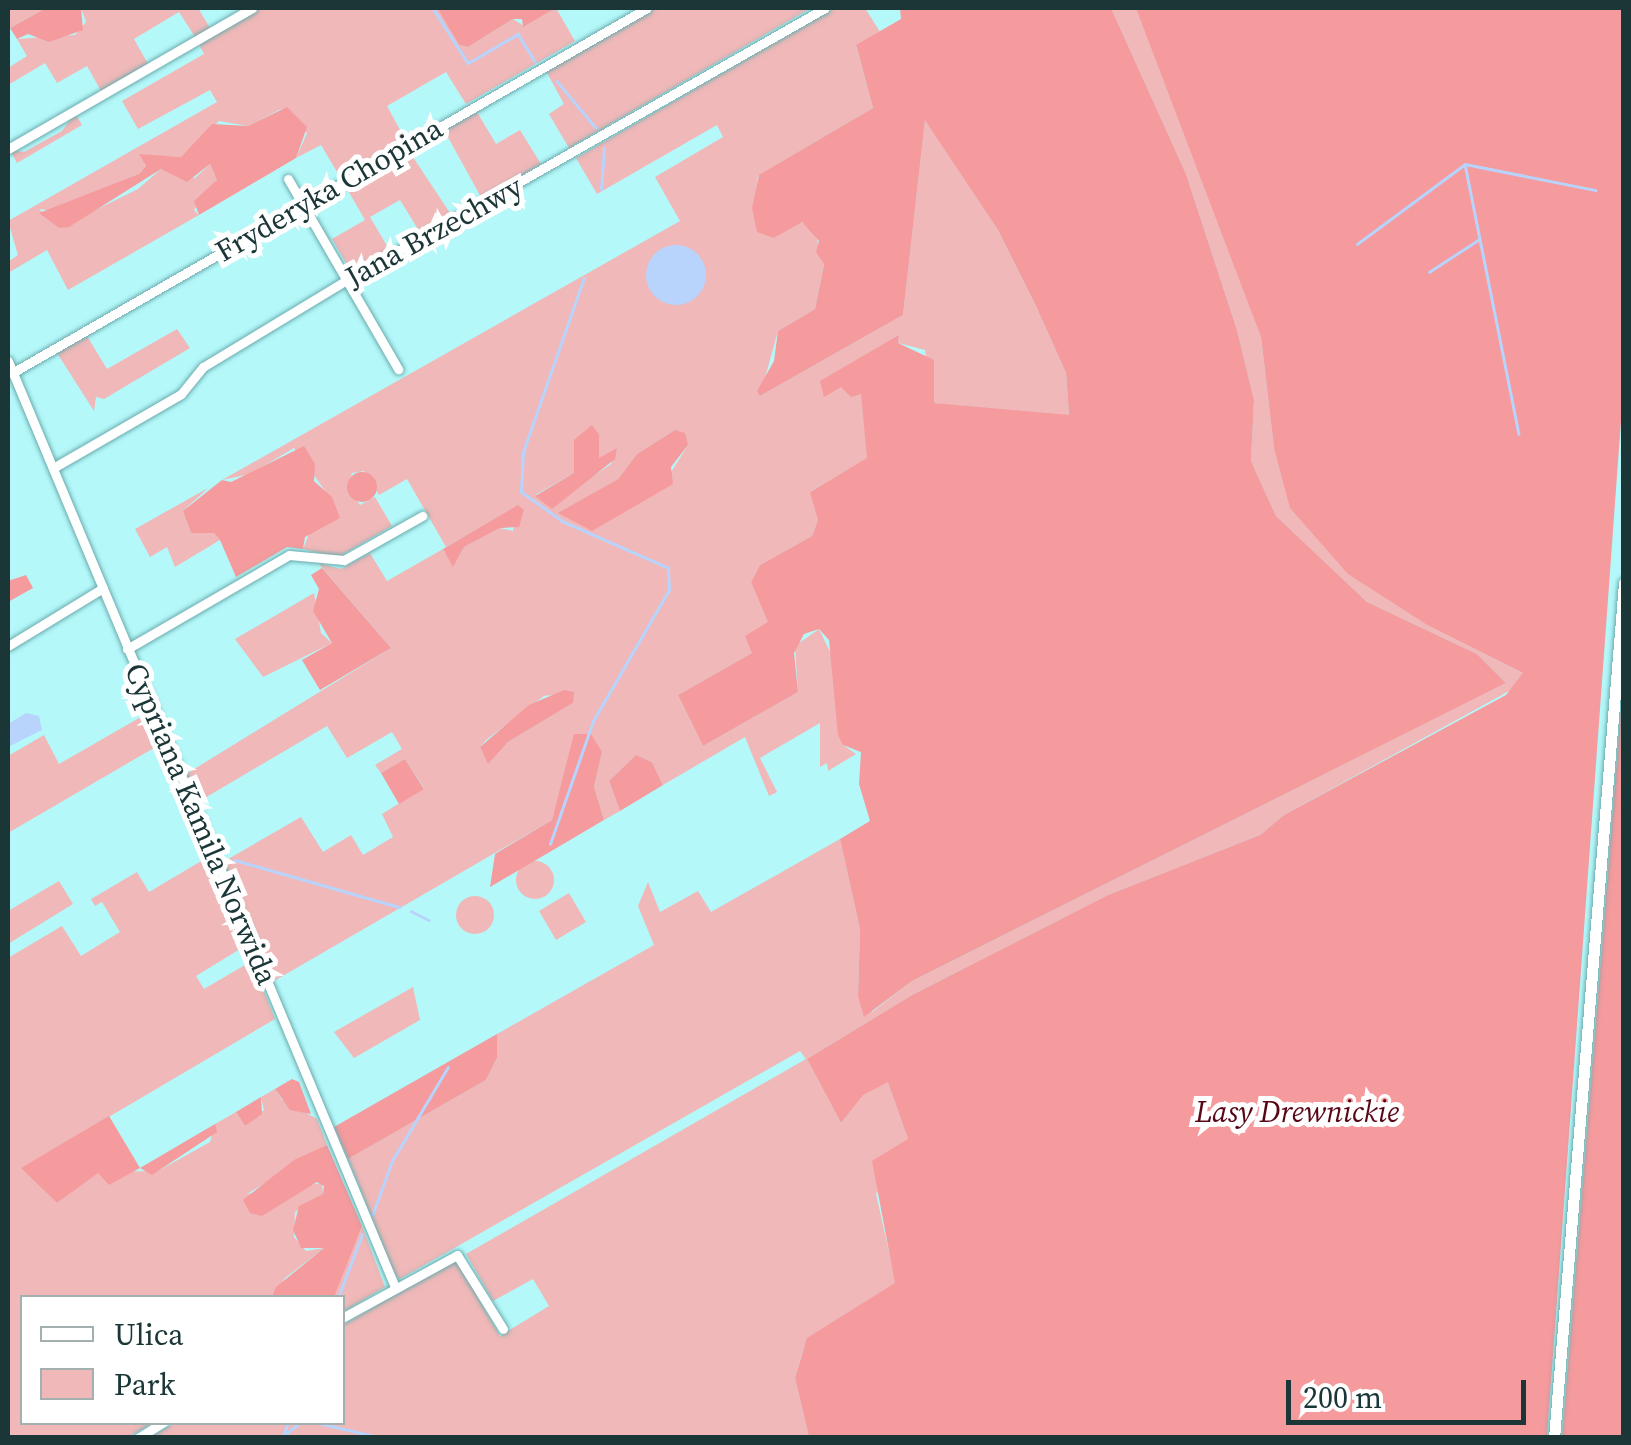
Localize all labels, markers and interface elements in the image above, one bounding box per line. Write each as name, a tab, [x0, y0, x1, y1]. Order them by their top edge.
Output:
street label: Fryderyka Chopina	[209, 110, 449, 270]
street label: Jana Brzechwy	[339, 169, 529, 295]
street label: Cypriana Kamila Norwida	[117, 658, 285, 990]
park label: Lasy Drewnickie	[1195, 1094, 1399, 1130]
legend	[20, 1295, 345, 1425]
text: Ulica	[114, 1314, 184, 1355]
scale bar	[1291, 1360, 1531, 1422]
text: Park	[114, 1364, 176, 1405]
text: 200 m	[1303, 1377, 1382, 1418]

